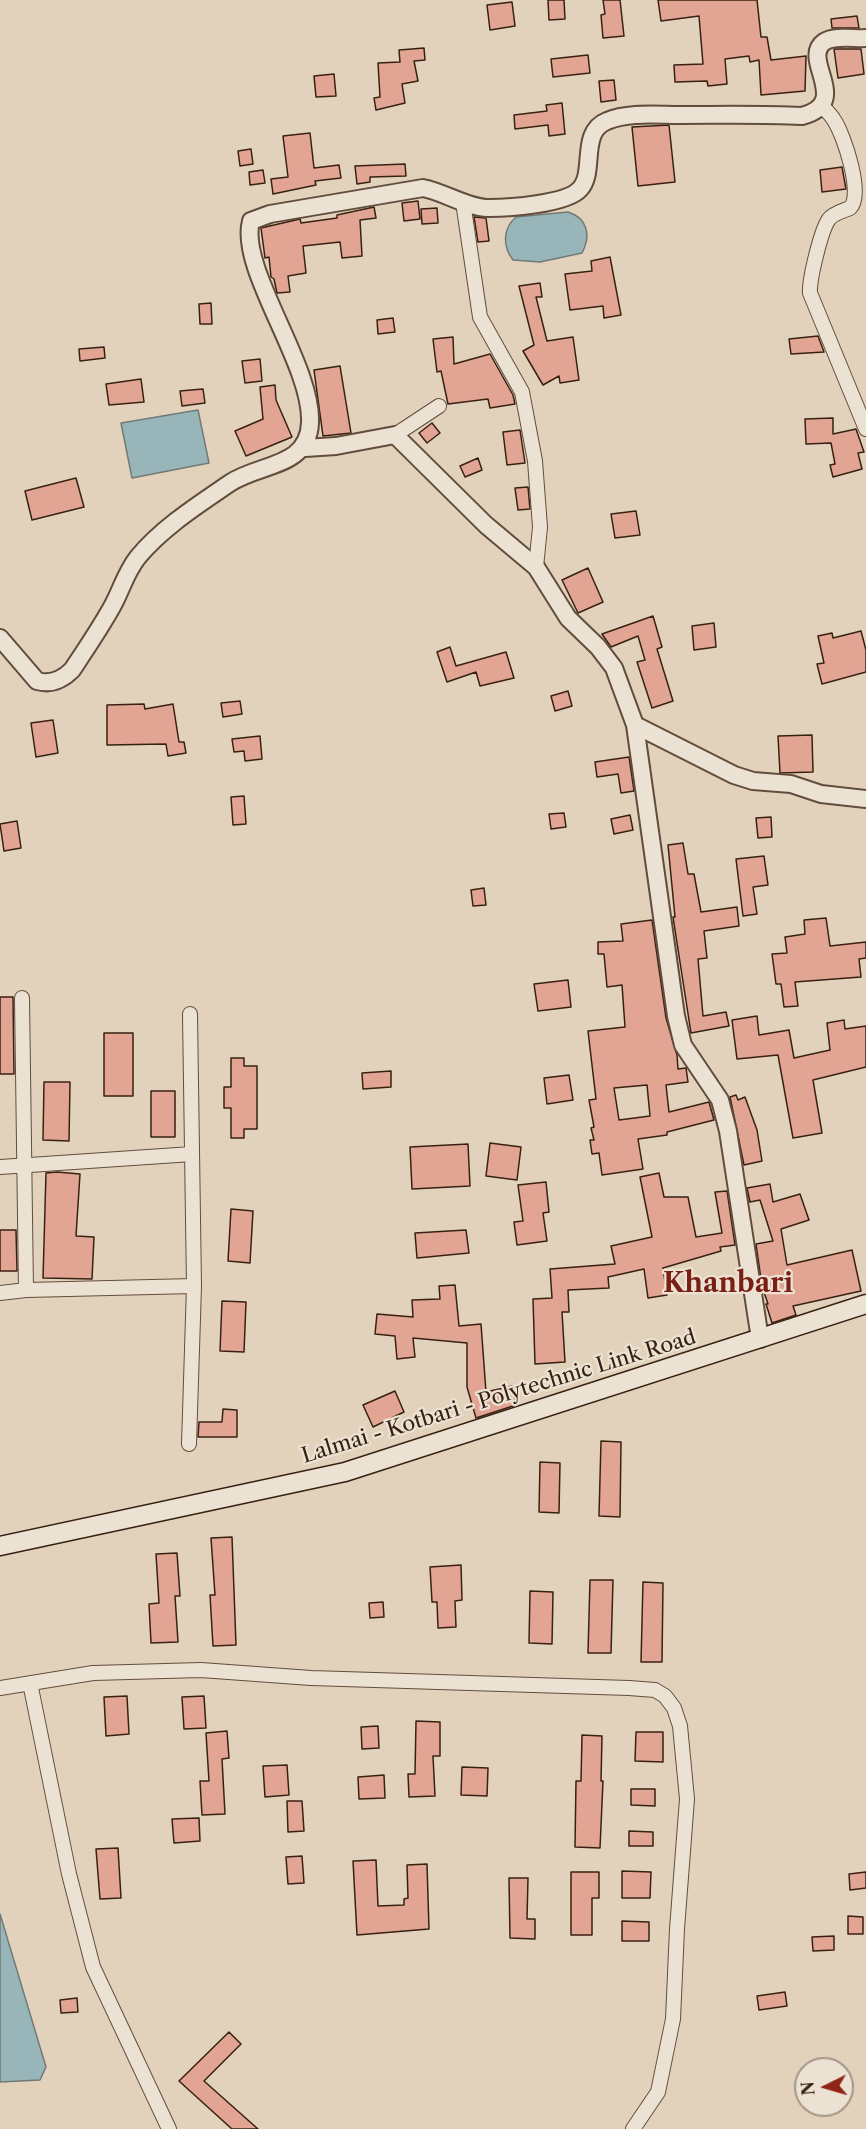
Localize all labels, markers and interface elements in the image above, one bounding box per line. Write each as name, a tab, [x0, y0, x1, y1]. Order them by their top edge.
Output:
district label: Khanbari	[663, 1268, 793, 1300]
street label: Lalmai - Kotbari - Polytechnic Link Road	[299, 1325, 699, 1469]
north arrow	[794, 2057, 854, 2117]
text: N	[797, 2081, 819, 2096]

